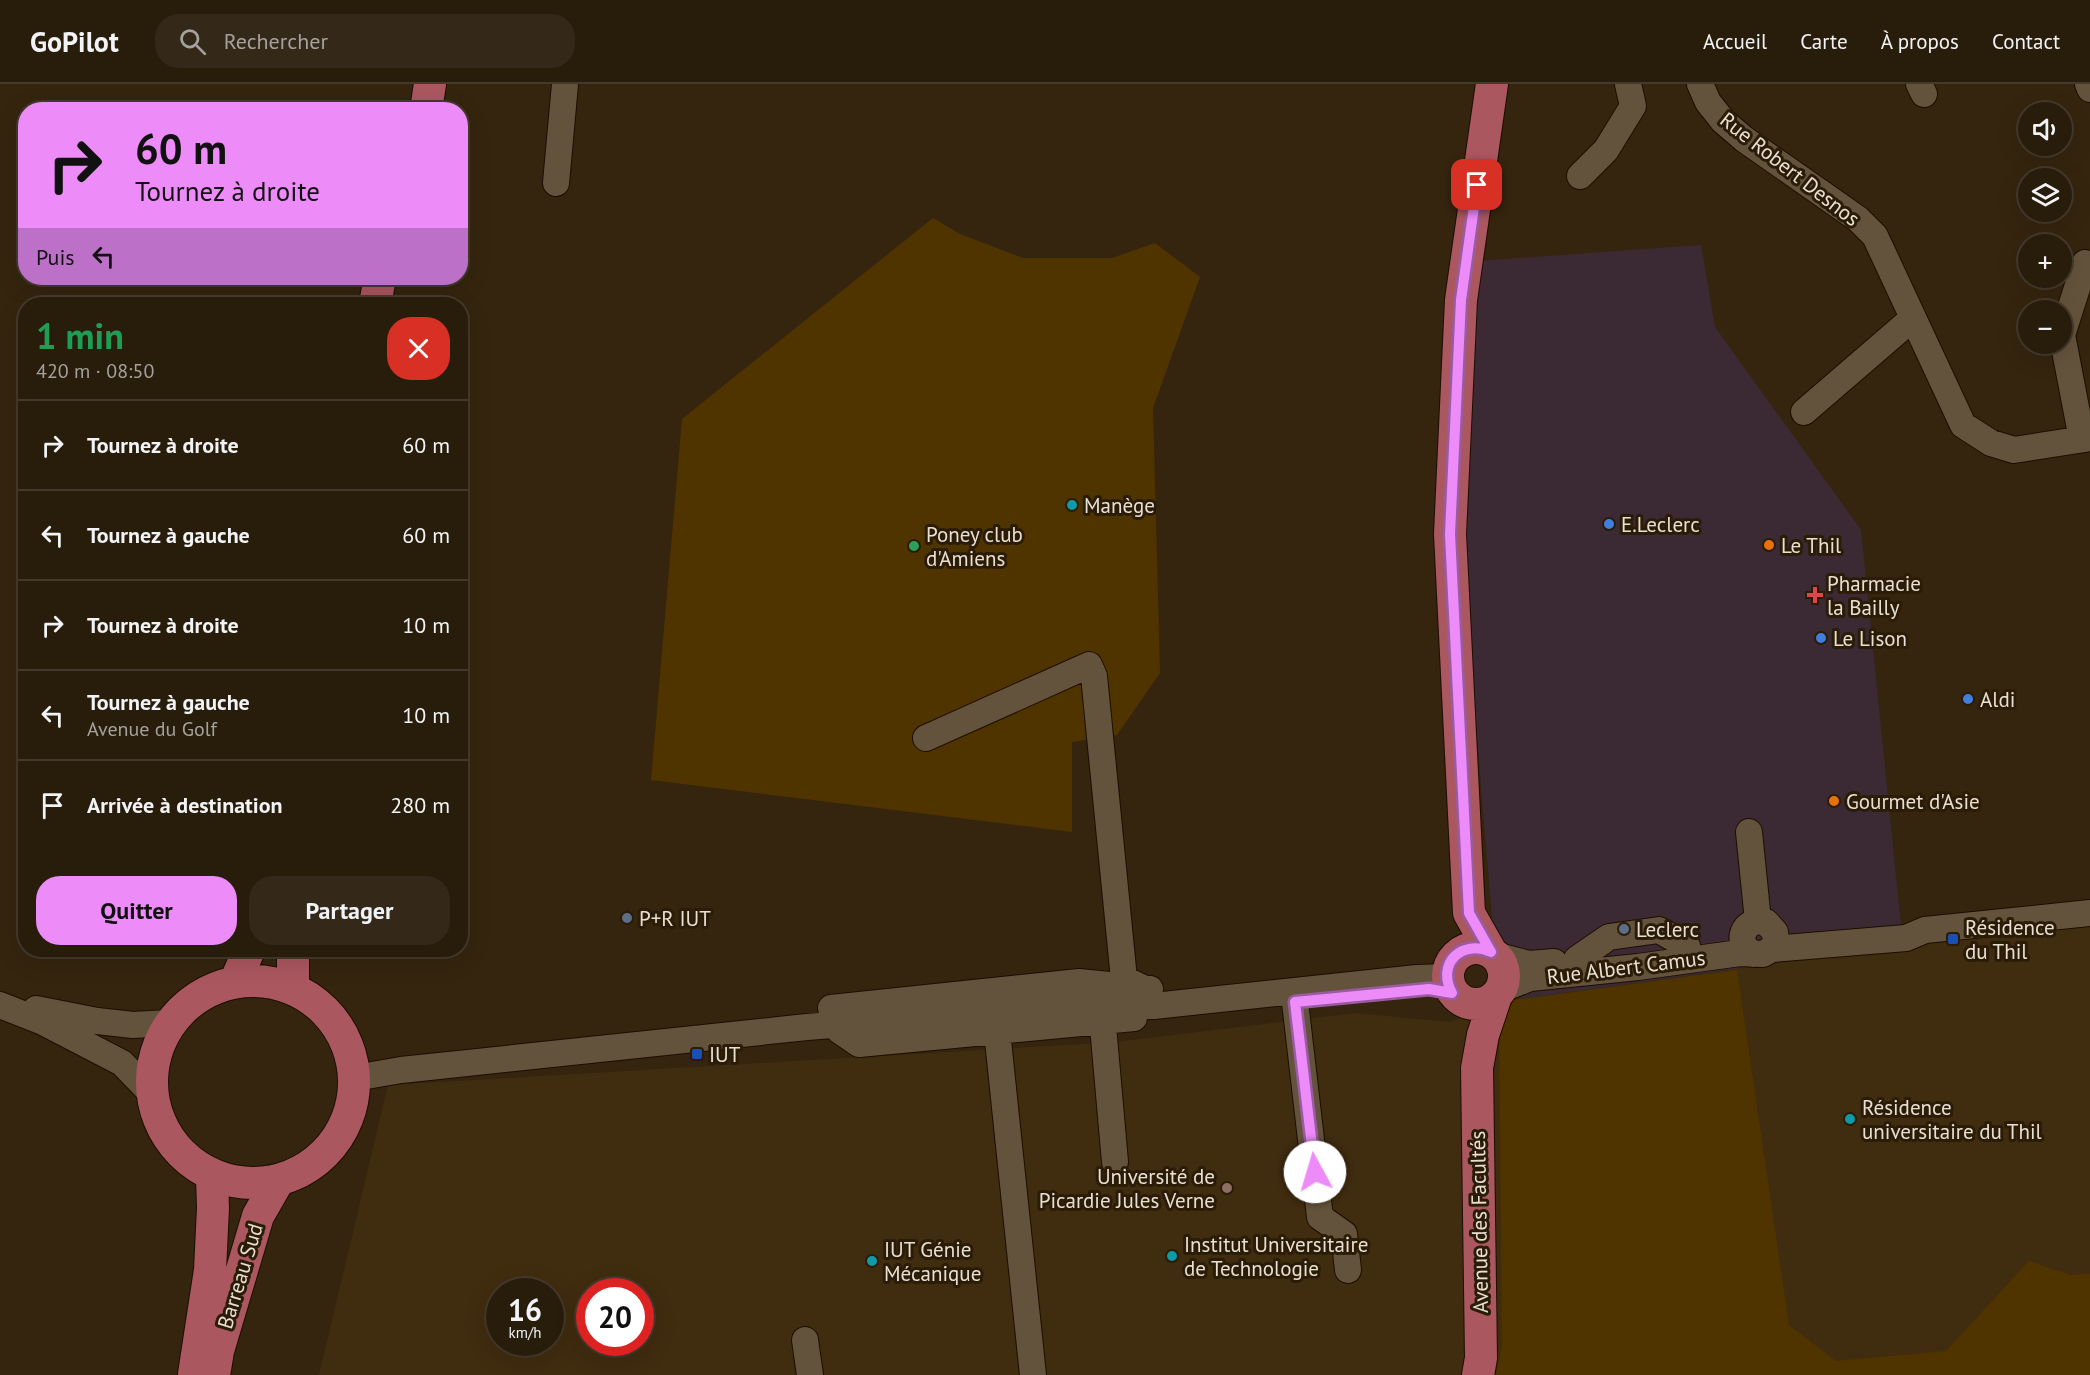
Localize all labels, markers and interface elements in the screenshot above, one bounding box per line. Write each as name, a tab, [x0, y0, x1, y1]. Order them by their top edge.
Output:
search box	[155, 14, 575, 68]
text: GoPilot	[30, 23, 119, 60]
icon: search	[176, 25, 209, 58]
text: Rechercher	[224, 27, 328, 55]
text: Accueil	[1703, 28, 1767, 55]
text: Carte	[1800, 28, 1848, 55]
text: À propos	[1881, 28, 1959, 55]
text: Contact	[1992, 28, 2060, 55]
map controls	[2018, 102, 2072, 354]
button: sound	[2018, 102, 2072, 156]
street label: Rue Robert Desnos	[1715, 106, 1865, 232]
text: 60 m	[135, 121, 227, 176]
icon: right	[36, 126, 114, 204]
pin	[1451, 159, 1502, 210]
icon: arrive	[1460, 168, 1493, 201]
button: layers	[2018, 168, 2072, 222]
text: Tournez à droite	[135, 174, 320, 208]
button: +	[2018, 234, 2072, 288]
icon: left	[87, 240, 120, 273]
text: Puis	[36, 243, 75, 271]
button: −	[2018, 300, 2072, 354]
text: 1 min	[36, 312, 124, 359]
button: close	[387, 317, 450, 380]
text: 420 m · 08:50	[36, 358, 154, 384]
icon: right	[36, 429, 69, 462]
text: Tournez à droite	[87, 431, 239, 459]
text: 60 m	[402, 431, 450, 459]
place label: Manège	[1084, 492, 1155, 519]
marker: Manège	[1065, 498, 1079, 512]
place label: E.Leclerc	[1621, 511, 1700, 538]
marker: E.Leclerc	[1602, 517, 1616, 531]
icon: left	[36, 519, 69, 552]
text: Tournez à gauche	[87, 521, 250, 549]
text: 60 m	[402, 521, 450, 549]
place label: Poney club d'Amiens	[926, 521, 1023, 572]
place label: Le Thil	[1781, 532, 1841, 559]
marker: Le Thil	[1762, 538, 1776, 552]
marker: Poney club d'Amiens	[907, 539, 921, 553]
place label: Pharmacie la Bailly	[1827, 570, 1921, 621]
marker: Pharmacie la Bailly	[1808, 588, 1822, 602]
icon: right	[36, 609, 69, 642]
text: Tournez à droite	[87, 611, 239, 639]
text: 10 m	[402, 611, 450, 639]
place label: Le Lison	[1833, 625, 1907, 652]
marker: Le Lison	[1814, 631, 1828, 645]
place label: Aldi	[1980, 686, 2015, 713]
text: Tournez à gauche	[87, 688, 250, 716]
marker: Aldi	[1961, 692, 1975, 706]
icon: left	[36, 699, 69, 732]
text: 10 m	[402, 701, 450, 729]
text: Avenue du Golf	[87, 716, 217, 742]
place label: Gourmet d'Asie	[1846, 788, 1980, 815]
icon: arrive	[36, 789, 69, 822]
text: Arrivée à destination	[87, 791, 283, 819]
text: 280 m	[390, 791, 450, 819]
marker: Gourmet d'Asie	[1827, 794, 1841, 808]
button: Quitter	[36, 876, 237, 945]
button: Partager	[249, 876, 450, 945]
place label: P+R IUT	[639, 905, 711, 932]
marker: P+R IUT	[620, 911, 634, 925]
place label: Résidence du Thil	[1965, 914, 2055, 965]
place label: Leclerc	[1636, 916, 1699, 943]
marker: Leclerc	[1617, 922, 1631, 936]
marker: Résidence du Thil	[1946, 932, 1960, 946]
street label: Rue Albert Camus	[1545, 944, 1707, 990]
place label: IUT	[709, 1041, 741, 1068]
marker: IUT	[690, 1047, 704, 1061]
place label: Résidence universitaire du Thil	[1862, 1094, 2042, 1145]
marker: Résidence universitaire du Thil	[1843, 1112, 1857, 1126]
street label: Avenue des Facultés	[1464, 1131, 1494, 1313]
position arrow	[1283, 1140, 1347, 1204]
place label: Université de Picardie Jules Verne	[1039, 1163, 1215, 1214]
marker: Université de Picardie Jules Verne	[1220, 1181, 1234, 1195]
street label: Barreau Sud	[211, 1220, 269, 1332]
place label: Institut Universitaire de Technologie	[1184, 1231, 1368, 1282]
place label: IUT Génie Mécanique	[884, 1236, 981, 1287]
marker: Institut Universitaire de Technologie	[1165, 1249, 1179, 1263]
marker: IUT Génie Mécanique	[865, 1254, 879, 1268]
speed limit sign: 20	[576, 1278, 654, 1356]
text: 16	[508, 1290, 542, 1329]
text: km/h	[509, 1323, 541, 1342]

